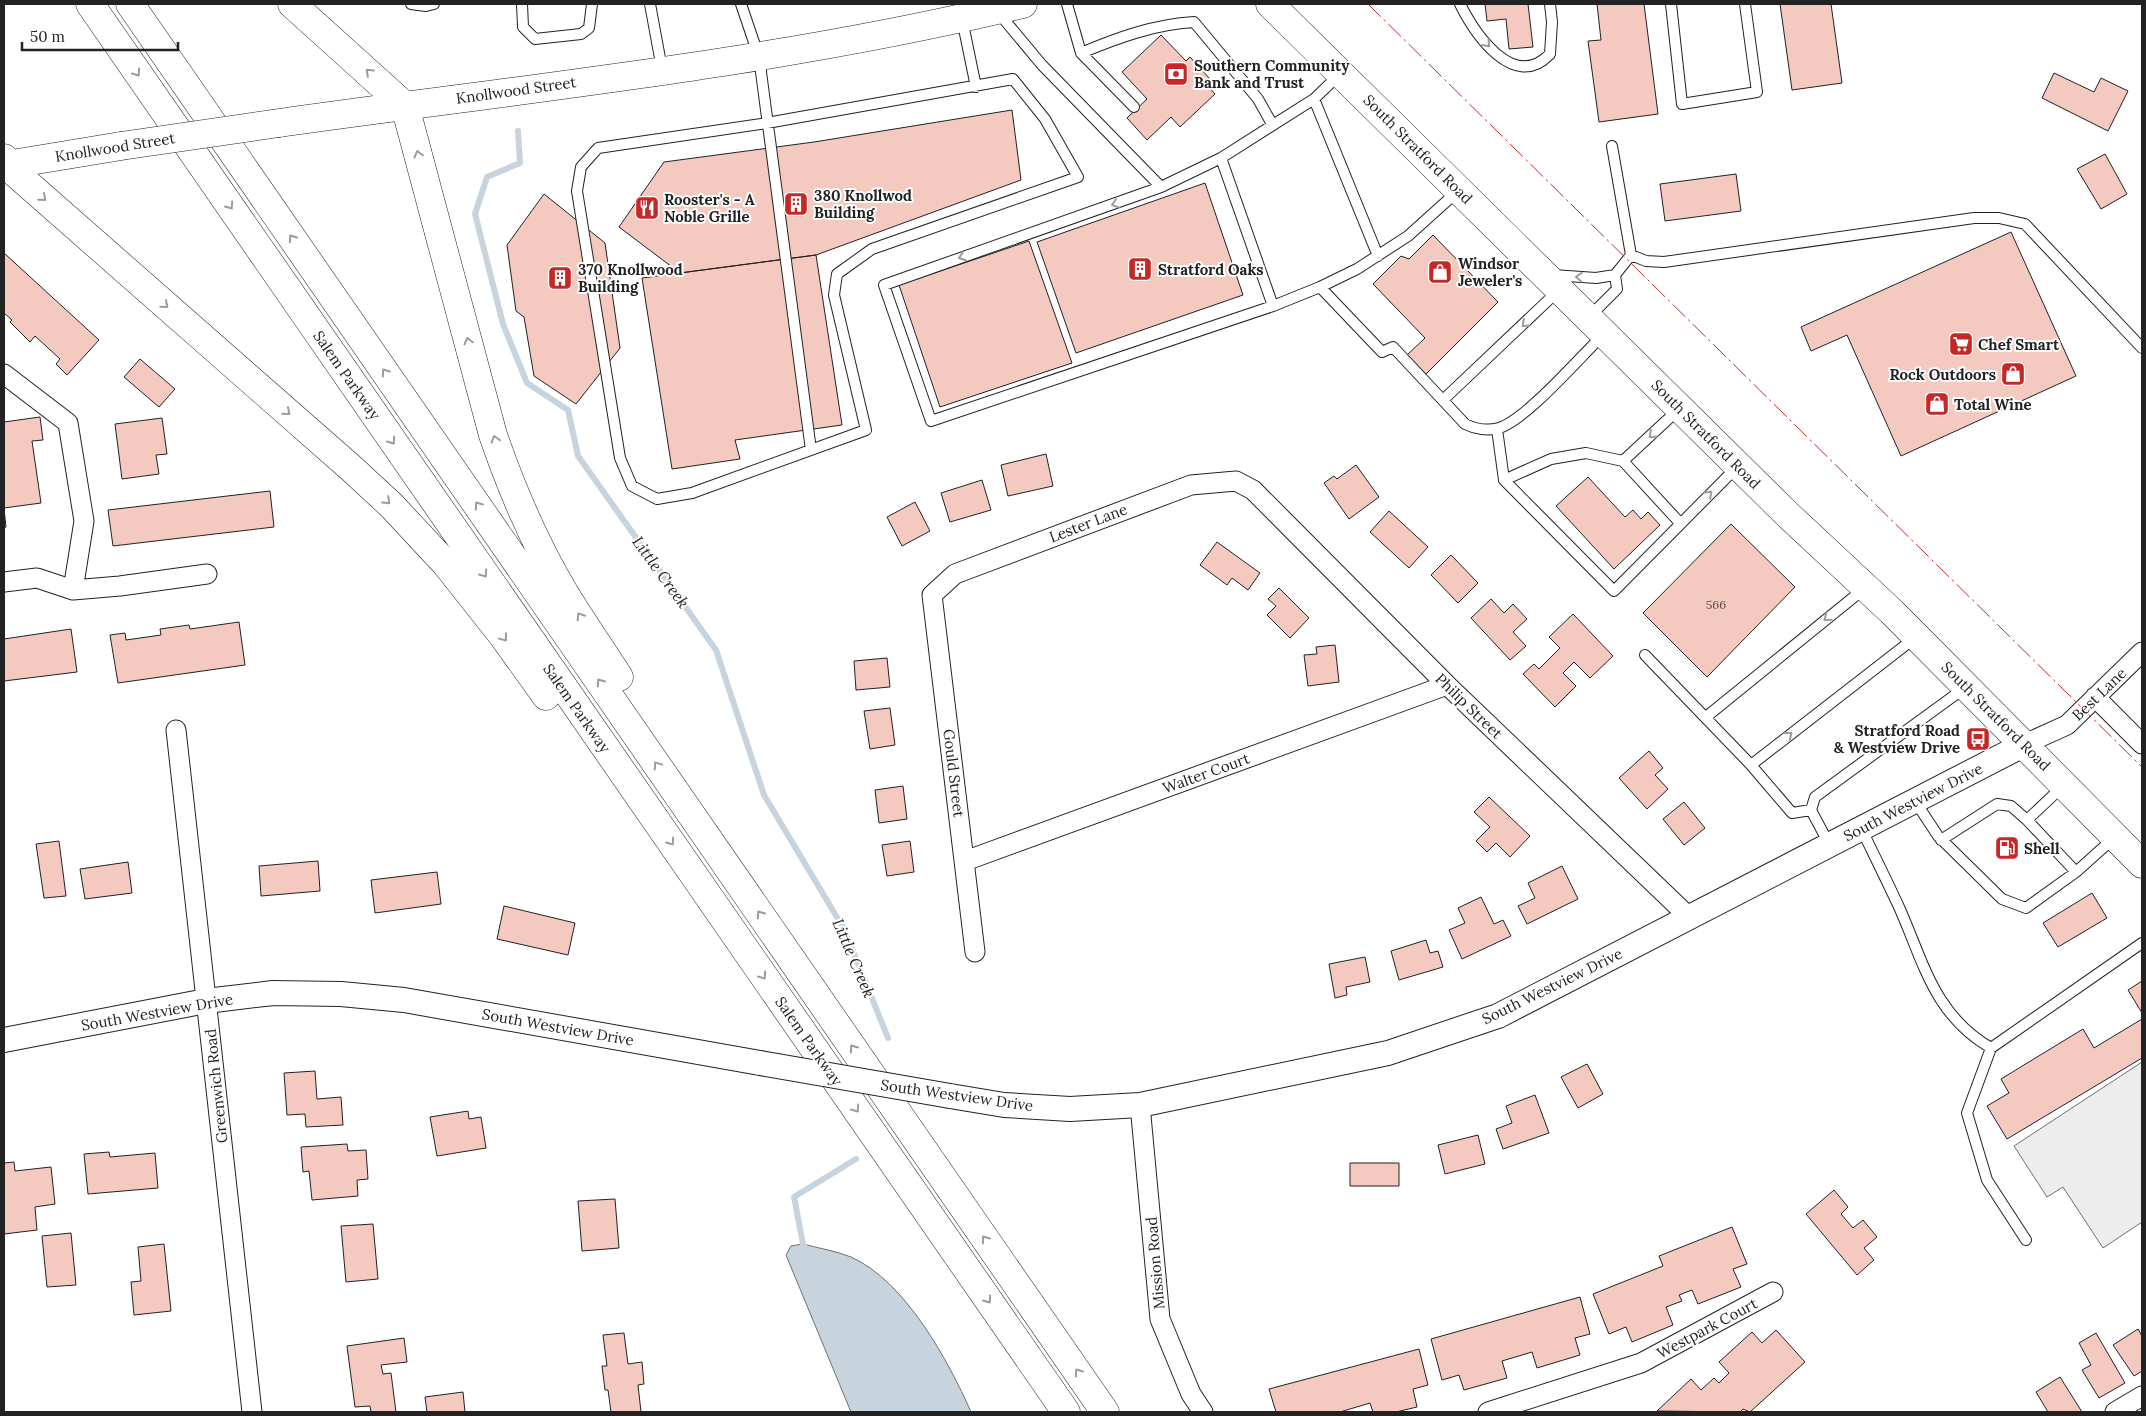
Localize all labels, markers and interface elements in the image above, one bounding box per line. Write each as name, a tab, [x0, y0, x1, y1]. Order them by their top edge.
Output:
scale bar	[22, 20, 179, 52]
text: 50 m	[30, 27, 65, 46]
one-way arrow	[1481, 38, 1490, 47]
place label: Southern Community Bank and Trust	[1194, 56, 1350, 92]
bank icon: Southern Community Bank and Trust	[1163, 61, 1189, 87]
one-way arrow	[131, 67, 140, 76]
one-way arrow	[365, 69, 374, 78]
street label: Knollwood Street	[455, 72, 577, 108]
street label: South Stratford Road	[1359, 90, 1477, 208]
street label: Knollwood Street	[54, 128, 176, 166]
one-way arrow	[413, 151, 423, 159]
place label: 380 Knollwod Building	[814, 186, 912, 222]
place label: Rooster's - A Noble Grille	[664, 190, 755, 226]
building icon: 380 Knollwod Building	[783, 191, 809, 217]
one-way arrow	[37, 192, 46, 201]
restaurant icon: Rooster's - A Noble Grille	[634, 195, 660, 221]
one-way arrow	[1111, 198, 1120, 208]
one-way arrow	[224, 200, 233, 210]
one-way arrow	[289, 234, 298, 244]
one-way arrow	[958, 252, 966, 262]
place label: Windsor Jeweler's	[1458, 254, 1522, 290]
building icon: Stratford Oaks	[1127, 256, 1153, 282]
shop icon: Windsor Jeweler's	[1427, 259, 1453, 285]
place label: 370 Knollwood Building	[578, 260, 683, 296]
place label: Stratford Oaks	[1158, 260, 1264, 279]
building icon: 370 Knollwood Building	[547, 265, 573, 291]
one-way arrow	[1575, 272, 1583, 283]
one-way arrow	[159, 299, 168, 307]
one-way arrow	[1521, 318, 1530, 327]
street label: Salem Parkway	[309, 327, 385, 423]
supermarket icon: Chef Smart	[1948, 331, 1974, 357]
place label: Chef Smart	[1978, 335, 2060, 354]
one-way arrow	[463, 336, 474, 345]
shop icon: Rock Outdoors	[2000, 361, 2026, 387]
place label: Rock Outdoors	[1890, 365, 1996, 384]
one-way arrow	[382, 368, 391, 377]
street label: South Stratford Road	[1647, 375, 1765, 493]
shop icon: Total Wine	[1924, 391, 1950, 417]
place label: Total Wine	[1954, 395, 2032, 414]
one-way arrow	[282, 406, 291, 415]
one-way arrow	[1648, 429, 1657, 438]
one-way arrow	[386, 435, 395, 444]
one-way arrow	[490, 435, 500, 443]
one-way arrow	[1704, 491, 1713, 500]
one-way arrow	[381, 495, 390, 504]
street label: Lester Lane	[1046, 499, 1130, 547]
one-way arrow	[475, 501, 484, 511]
water label: Little Creek	[628, 532, 694, 612]
one-way arrow	[478, 569, 487, 578]
house number: 566	[1706, 597, 1726, 612]
one-way arrow	[576, 613, 586, 622]
one-way arrow	[1824, 613, 1833, 622]
one-way arrow	[498, 632, 507, 642]
street label: South Stratford Road	[1937, 657, 2055, 775]
street label: Salem Parkway	[539, 660, 615, 756]
street label: Best Lane	[2068, 663, 2130, 725]
street label: Philip Street	[1431, 669, 1507, 743]
one-way arrow	[597, 678, 606, 687]
place label: Stratford Road & Westview Drive	[1834, 721, 1960, 757]
bus stop icon: Stratford Road & Westview Drive	[1965, 726, 1991, 752]
street label: Gould Street	[939, 728, 969, 818]
one-way arrow	[1783, 732, 1793, 741]
street label: Walter Court	[1160, 748, 1252, 798]
street label: South Westview Drive	[1840, 759, 1986, 845]
one-way arrow	[654, 761, 664, 770]
fuel station icon: Shell	[1994, 835, 2020, 861]
one-way arrow	[665, 836, 674, 846]
place label: Shell	[2024, 839, 2060, 858]
one-way arrow	[757, 910, 766, 920]
water label: Little Creek	[828, 915, 880, 1001]
street label: South Westview Drive	[1479, 944, 1625, 1028]
one-way arrow	[757, 970, 766, 979]
street label: South Westview Drive	[80, 989, 234, 1035]
street label: Salem Parkway	[771, 993, 847, 1089]
street label: South Westview Drive	[481, 1004, 635, 1050]
street label: Greenwich Road	[201, 1028, 231, 1144]
one-way arrow	[850, 1044, 859, 1053]
street label: South Westview Drive	[880, 1075, 1034, 1115]
one-way arrow	[850, 1103, 859, 1113]
street label: Mission Road	[1141, 1216, 1169, 1310]
one-way arrow	[982, 1235, 991, 1244]
street label: Westpark Court	[1654, 1293, 1761, 1362]
one-way arrow	[982, 1295, 991, 1304]
one-way arrow	[1075, 1368, 1084, 1378]

